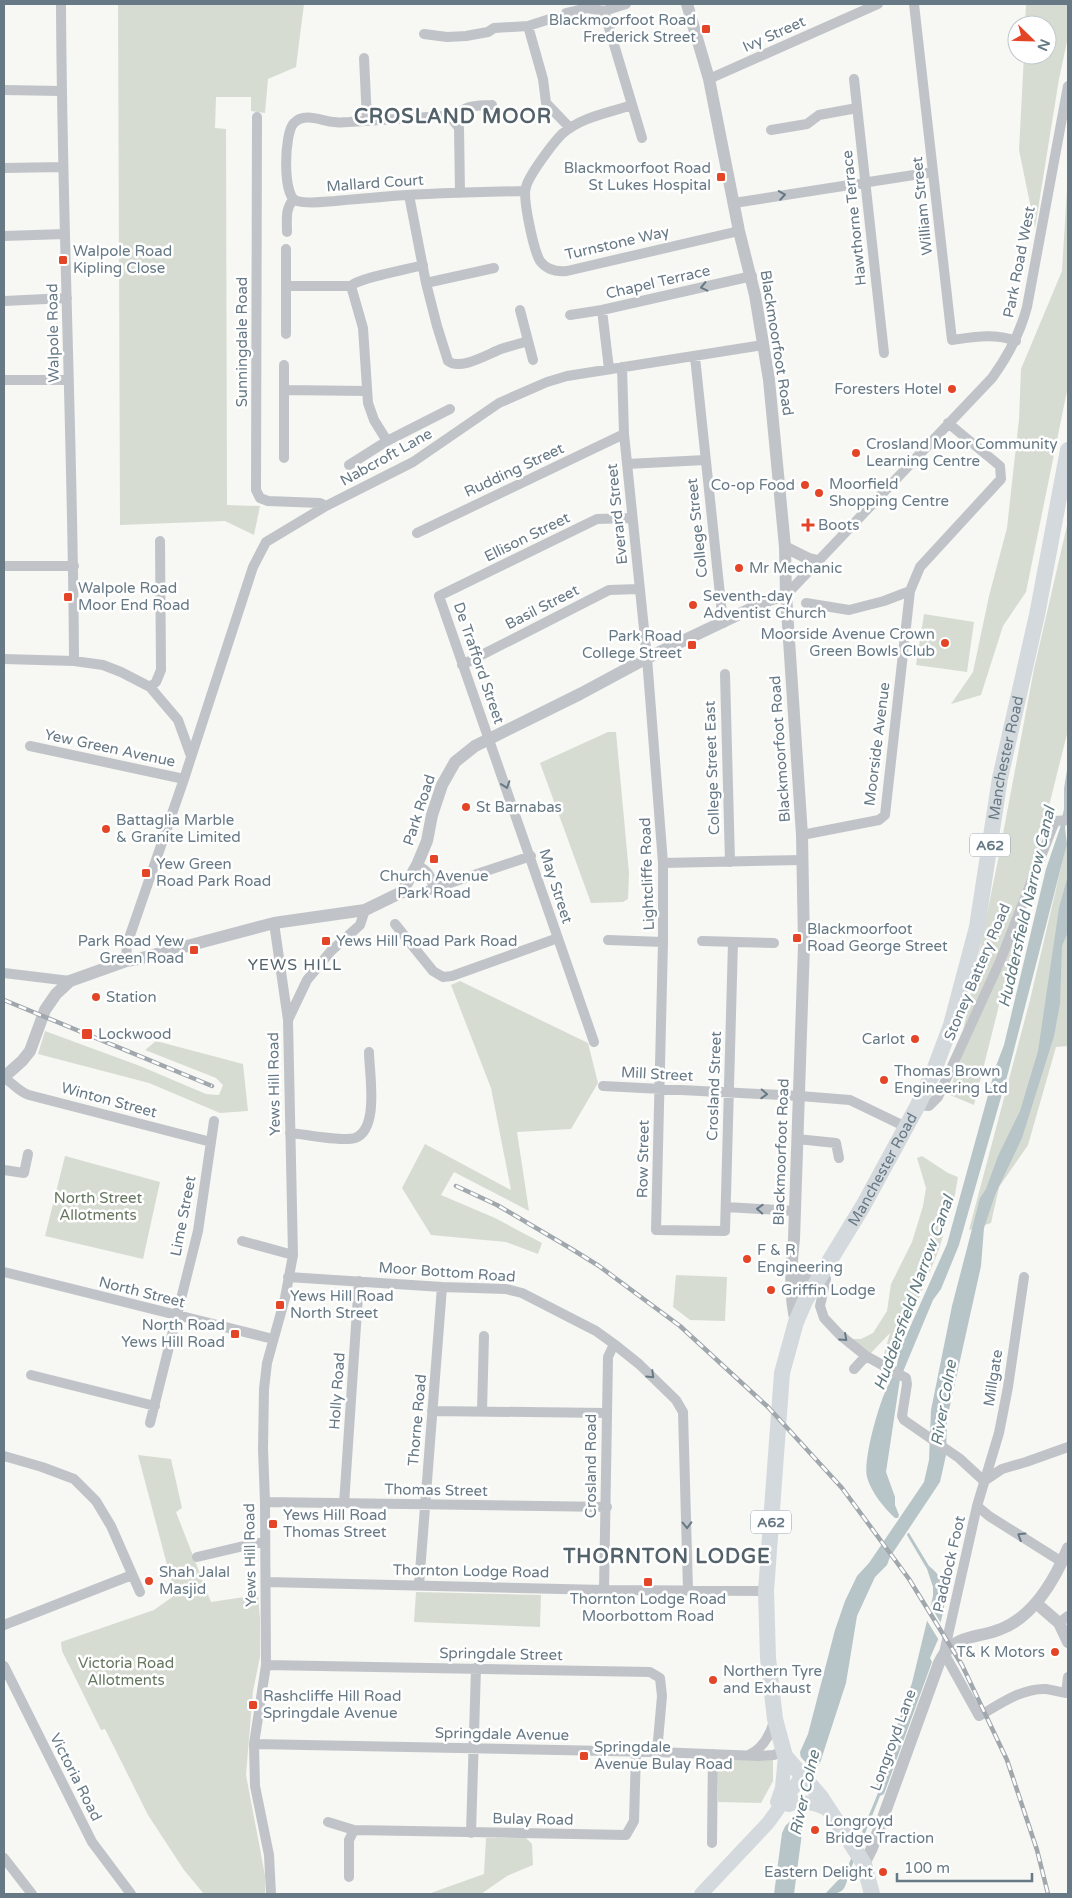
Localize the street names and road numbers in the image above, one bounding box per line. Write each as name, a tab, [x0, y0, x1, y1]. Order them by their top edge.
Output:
street label: Ivy Street	[740, 12, 808, 56]
street label: Hawthorne Terrace	[838, 149, 870, 287]
street label: William Street	[908, 156, 936, 256]
street label: Mallard Court	[326, 171, 425, 195]
street label: Park Road West	[999, 204, 1039, 319]
street label: Turnstone Way	[563, 222, 671, 264]
street label: Chapel Terrace	[604, 261, 712, 303]
street label: Blackmoorfoot Road	[757, 269, 797, 417]
street label: Sunningdale Road	[233, 277, 251, 407]
street label: Walpole Road	[43, 283, 63, 383]
street label: Nabcroft Lane	[337, 424, 435, 490]
street label: Rudding Street	[461, 439, 567, 501]
street label: Everard Street	[603, 462, 631, 565]
street label: College Street	[683, 477, 711, 579]
street label: Ellison Street	[481, 508, 573, 565]
street label: Basil Street	[502, 581, 582, 633]
street label: De Trafford Street	[450, 600, 508, 727]
street label: Blackmoorfoot Road	[766, 675, 794, 823]
street label: Moorside Avenue	[860, 681, 894, 807]
street label: Manchester Road	[985, 694, 1027, 821]
street label: College Street East	[701, 700, 723, 836]
street label: Yew Green Avenue	[43, 725, 177, 771]
street label: Park Road	[399, 772, 439, 848]
street label: Lightcliffe Road	[636, 817, 658, 931]
road number: A62	[970, 834, 1010, 856]
street label: May Street	[535, 846, 577, 926]
street label: Stoney Battery Road	[940, 901, 1014, 1043]
street label: Crosland Street	[703, 1031, 725, 1141]
street label: Yews Hill Road	[264, 1032, 284, 1136]
street label: Mill Street	[620, 1063, 694, 1085]
street label: Blackmoorfoot Road	[769, 1078, 793, 1226]
street label: Winton Street	[59, 1079, 159, 1121]
street label: Manchester Road	[844, 1110, 921, 1229]
street label: Row Street	[633, 1119, 653, 1198]
street label: Lime Street	[166, 1174, 200, 1258]
street label: Moor Bottom Road	[378, 1258, 516, 1286]
street label: North Street	[97, 1273, 187, 1311]
street label: Millgate	[980, 1348, 1006, 1408]
street label: Holly Road	[325, 1352, 349, 1430]
street label: Thorne Road	[404, 1373, 430, 1467]
street label: Crosland Road	[582, 1414, 600, 1518]
street label: Thomas Street	[384, 1480, 488, 1500]
street label: Yews Hill Road	[240, 1503, 260, 1607]
road number: A62	[751, 1510, 791, 1534]
street label: Paddock Foot	[929, 1514, 969, 1614]
street label: Thornton Lodge Road	[393, 1561, 549, 1581]
street label: Springdale Street	[439, 1644, 563, 1664]
street label: Longroyd Lane	[866, 1687, 920, 1793]
street label: Springdale Avenue	[435, 1724, 569, 1744]
street label: Victoria Road	[46, 1730, 106, 1824]
street label: Bulay Road	[492, 1809, 574, 1829]

